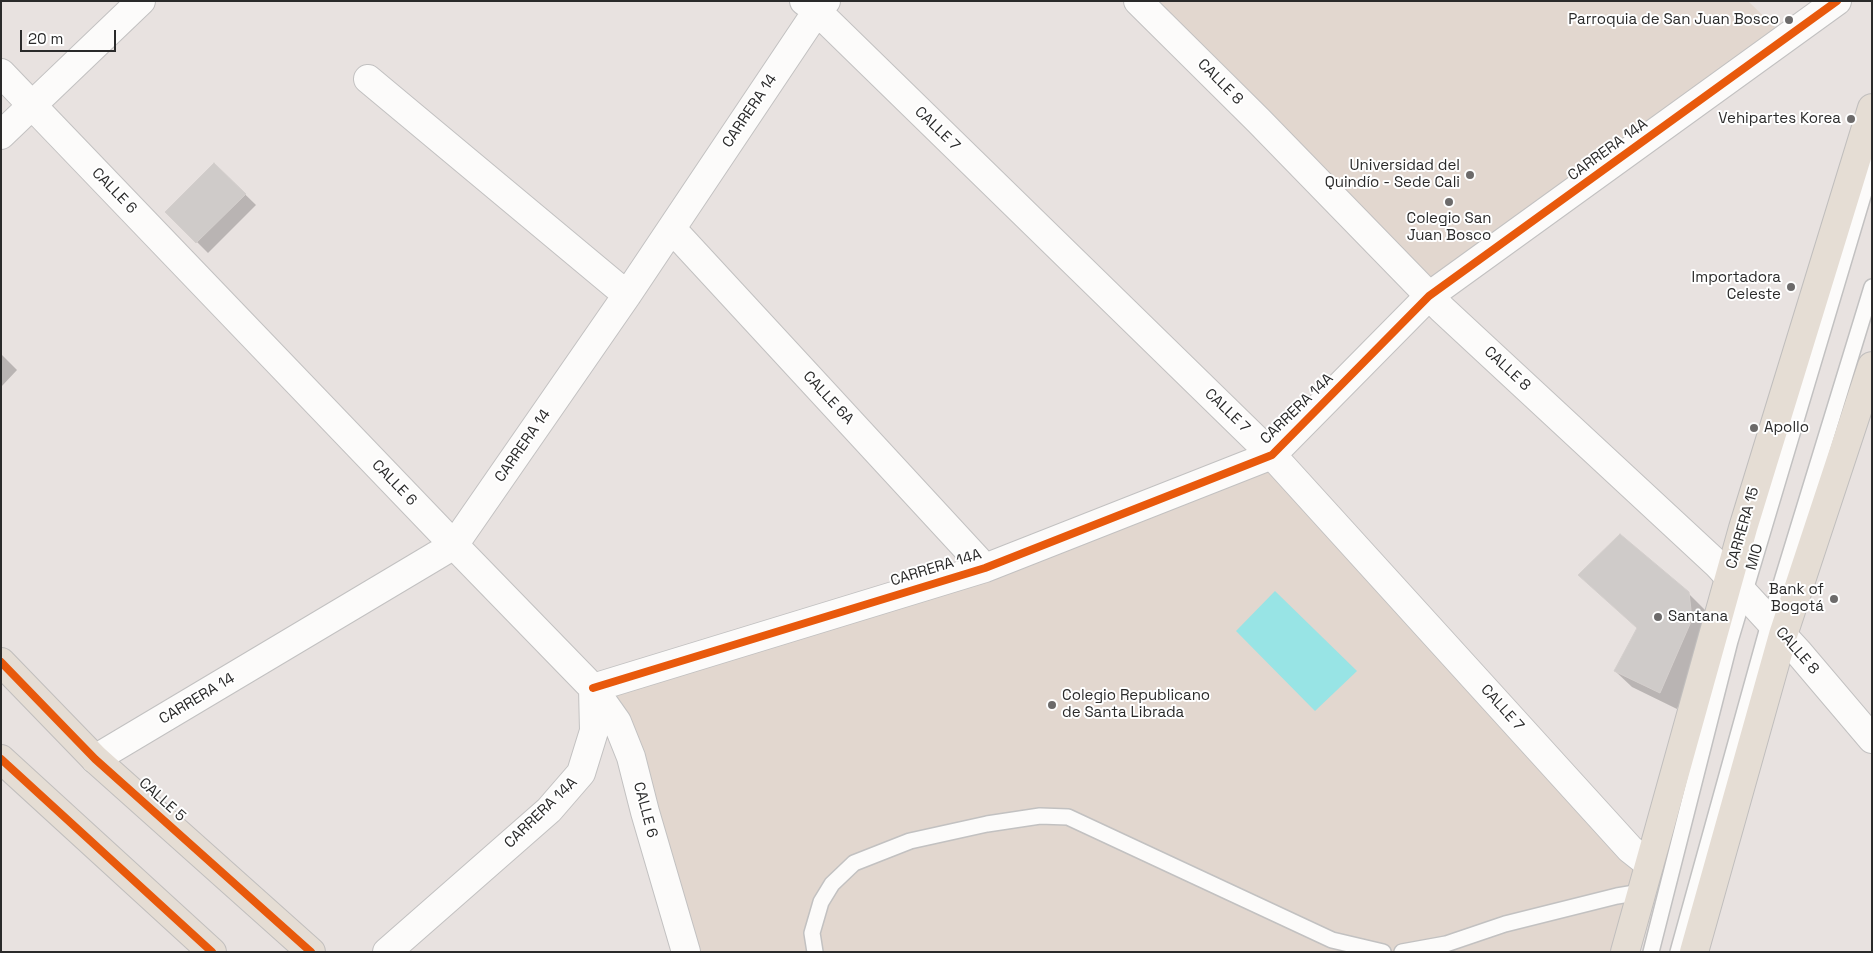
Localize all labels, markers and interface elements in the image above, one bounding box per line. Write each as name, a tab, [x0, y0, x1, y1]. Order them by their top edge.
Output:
place label: Parroquia de San Juan Bosco	[1568, 11, 1779, 29]
marker: Parroquia de San Juan Bosco	[1783, 14, 1795, 26]
scale bar	[22, 20, 119, 52]
text: 20 m	[28, 29, 63, 48]
street label: CALLE 8	[1193, 55, 1247, 109]
street label: CARRERA 14	[719, 71, 781, 151]
street label: CALLE 7	[911, 103, 963, 155]
place label: Vehipartes Korea	[1718, 110, 1841, 128]
marker: Vehipartes Korea	[1845, 113, 1857, 125]
street label: CARRERA 14A	[1565, 115, 1651, 185]
place label: Universidad del Quindío - Sede Cali	[1325, 157, 1460, 192]
street label: CALLE 6	[88, 164, 140, 218]
marker: Universidad del Quindío - Sede Cali	[1464, 169, 1476, 181]
marker: Colegio San Juan Bosco	[1443, 196, 1455, 208]
place label: Colegio San Juan Bosco	[1407, 210, 1491, 245]
place label: Importadora Celeste	[1692, 269, 1781, 304]
marker: Importadora Celeste	[1785, 281, 1797, 293]
street label: CALLE 8	[1480, 343, 1534, 395]
street label: CALLE 6A	[799, 368, 857, 428]
street label: CARRERA 14A	[1257, 370, 1337, 448]
street label: CALLE 7	[1201, 385, 1253, 437]
street label: CARRERA 14	[491, 406, 555, 486]
place label: Apollo	[1764, 419, 1809, 437]
marker: Apollo	[1748, 422, 1760, 434]
street label: CALLE 6	[368, 456, 420, 510]
street label: CARRERA 15	[1723, 485, 1763, 571]
street label: MIO	[1743, 542, 1767, 572]
street label: CARRERA 14A	[888, 546, 984, 590]
place label: Bank of Bogotá	[1769, 581, 1824, 616]
marker: Bank of Bogotá	[1828, 593, 1840, 605]
place label: Santana	[1668, 608, 1728, 626]
marker: Santana	[1652, 611, 1664, 623]
street label: CALLE 8	[1772, 624, 1822, 678]
street label: CARRERA 14	[156, 669, 238, 729]
street label: CALLE 7	[1477, 681, 1527, 735]
place label: Colegio Republicano de Santa Librada	[1062, 687, 1210, 722]
marker: Colegio Republicano de Santa Librada	[1046, 699, 1058, 711]
street label: CALLE 5	[135, 774, 189, 826]
street label: CARRERA 14A	[501, 774, 581, 852]
street label: CALLE 6	[629, 780, 661, 840]

